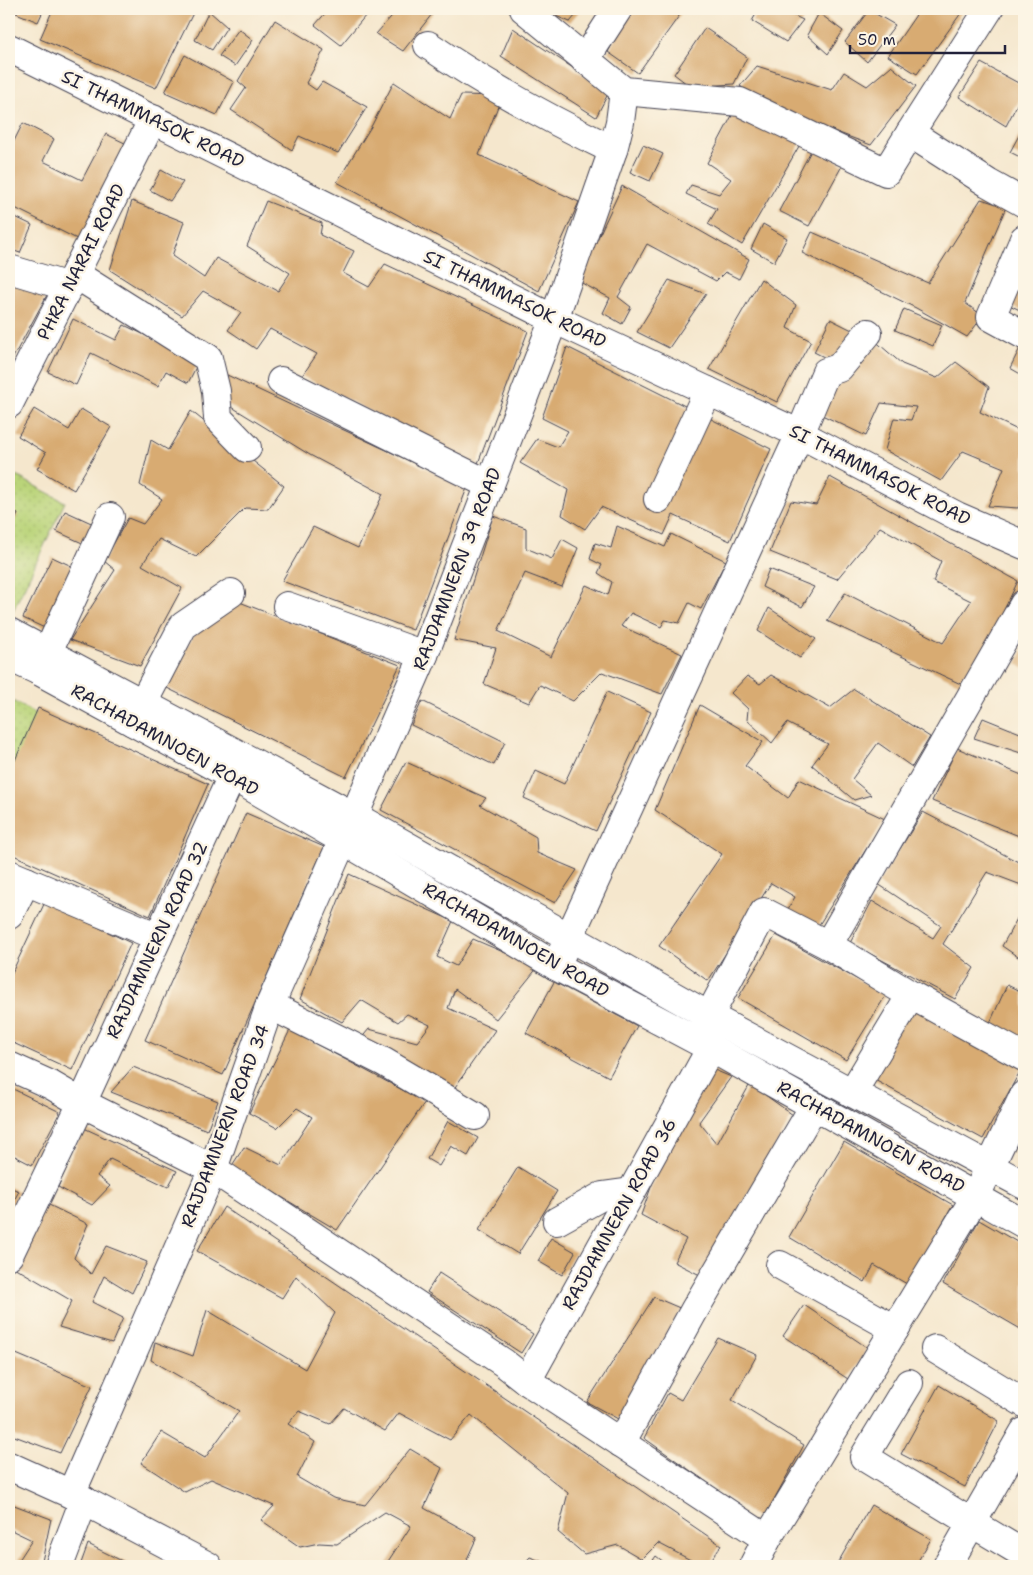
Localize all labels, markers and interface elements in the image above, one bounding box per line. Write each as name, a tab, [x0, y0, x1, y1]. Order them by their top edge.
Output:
scale bar	[850, 22, 1006, 54]
text: 50 m	[858, 30, 896, 50]
street label: SI THAMMASOK ROAD	[58, 64, 248, 174]
street label: PHRA NARAI ROAD	[31, 180, 131, 344]
street label: SI THAMMASOK ROAD	[420, 244, 610, 354]
street label: SI THAMMASOK ROAD	[785, 419, 975, 531]
street label: RAJDAMNERN 39 ROAD	[407, 464, 507, 674]
street label: RACHADAMNOEN ROAD	[67, 678, 263, 802]
street label: RAJDAMNERN ROAD 32	[101, 838, 213, 1042]
street label: RACHADAMNOEN ROAD	[419, 877, 614, 1003]
street label: RAJDAMNERN ROAD 34	[175, 1021, 275, 1231]
street label: RACHADAMNOEN ROAD	[773, 1075, 969, 1199]
street label: RAJDAMNERN ROAD 36	[556, 1114, 682, 1314]

